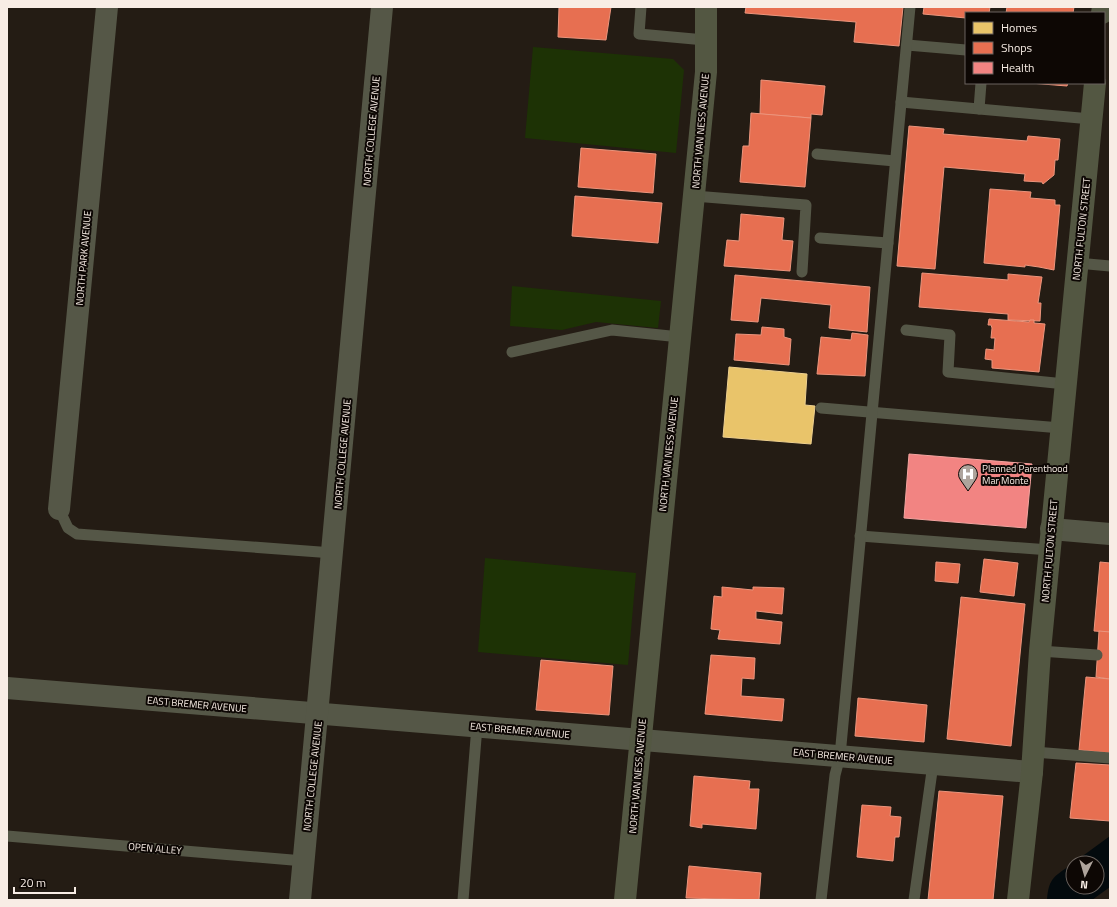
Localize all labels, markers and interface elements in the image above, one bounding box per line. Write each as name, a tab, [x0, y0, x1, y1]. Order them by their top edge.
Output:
legend	[965, 12, 1105, 84]
text: Homes	[1001, 18, 1037, 37]
text: Shops	[1001, 38, 1033, 57]
text: Health	[1001, 58, 1035, 77]
street label: NORTH VAN NESS AVENUE	[688, 73, 713, 189]
street label: NORTH COLLEGE AVENUE	[359, 75, 384, 187]
street label: NORTH FULTON STREET	[1069, 176, 1094, 281]
street label: NORTH PARK AVENUE	[72, 210, 95, 306]
street label: NORTH VAN NESS AVENUE	[655, 396, 682, 512]
street label: NORTH COLLEGE AVENUE	[330, 398, 355, 510]
place label: Planned Parenthood Mar Monte	[982, 461, 1068, 488]
hospital icon: Planned Parenthood Mar Monte	[957, 463, 979, 491]
street label: NORTH FULTON STREET	[1038, 498, 1062, 603]
street label: EAST BREMER AVENUE	[146, 693, 248, 716]
street label: NORTH VAN NESS AVENUE	[625, 718, 650, 834]
street label: EAST BREMER AVENUE	[469, 719, 571, 742]
street label: NORTH COLLEGE AVENUE	[299, 720, 326, 832]
street label: EAST BREMER AVENUE	[792, 745, 894, 768]
street label: OPEN ALLEY	[128, 839, 183, 858]
north arrow	[1065, 855, 1105, 895]
scale bar	[14, 869, 75, 895]
text: 20 m	[20, 873, 46, 892]
text: N	[1080, 877, 1089, 893]

